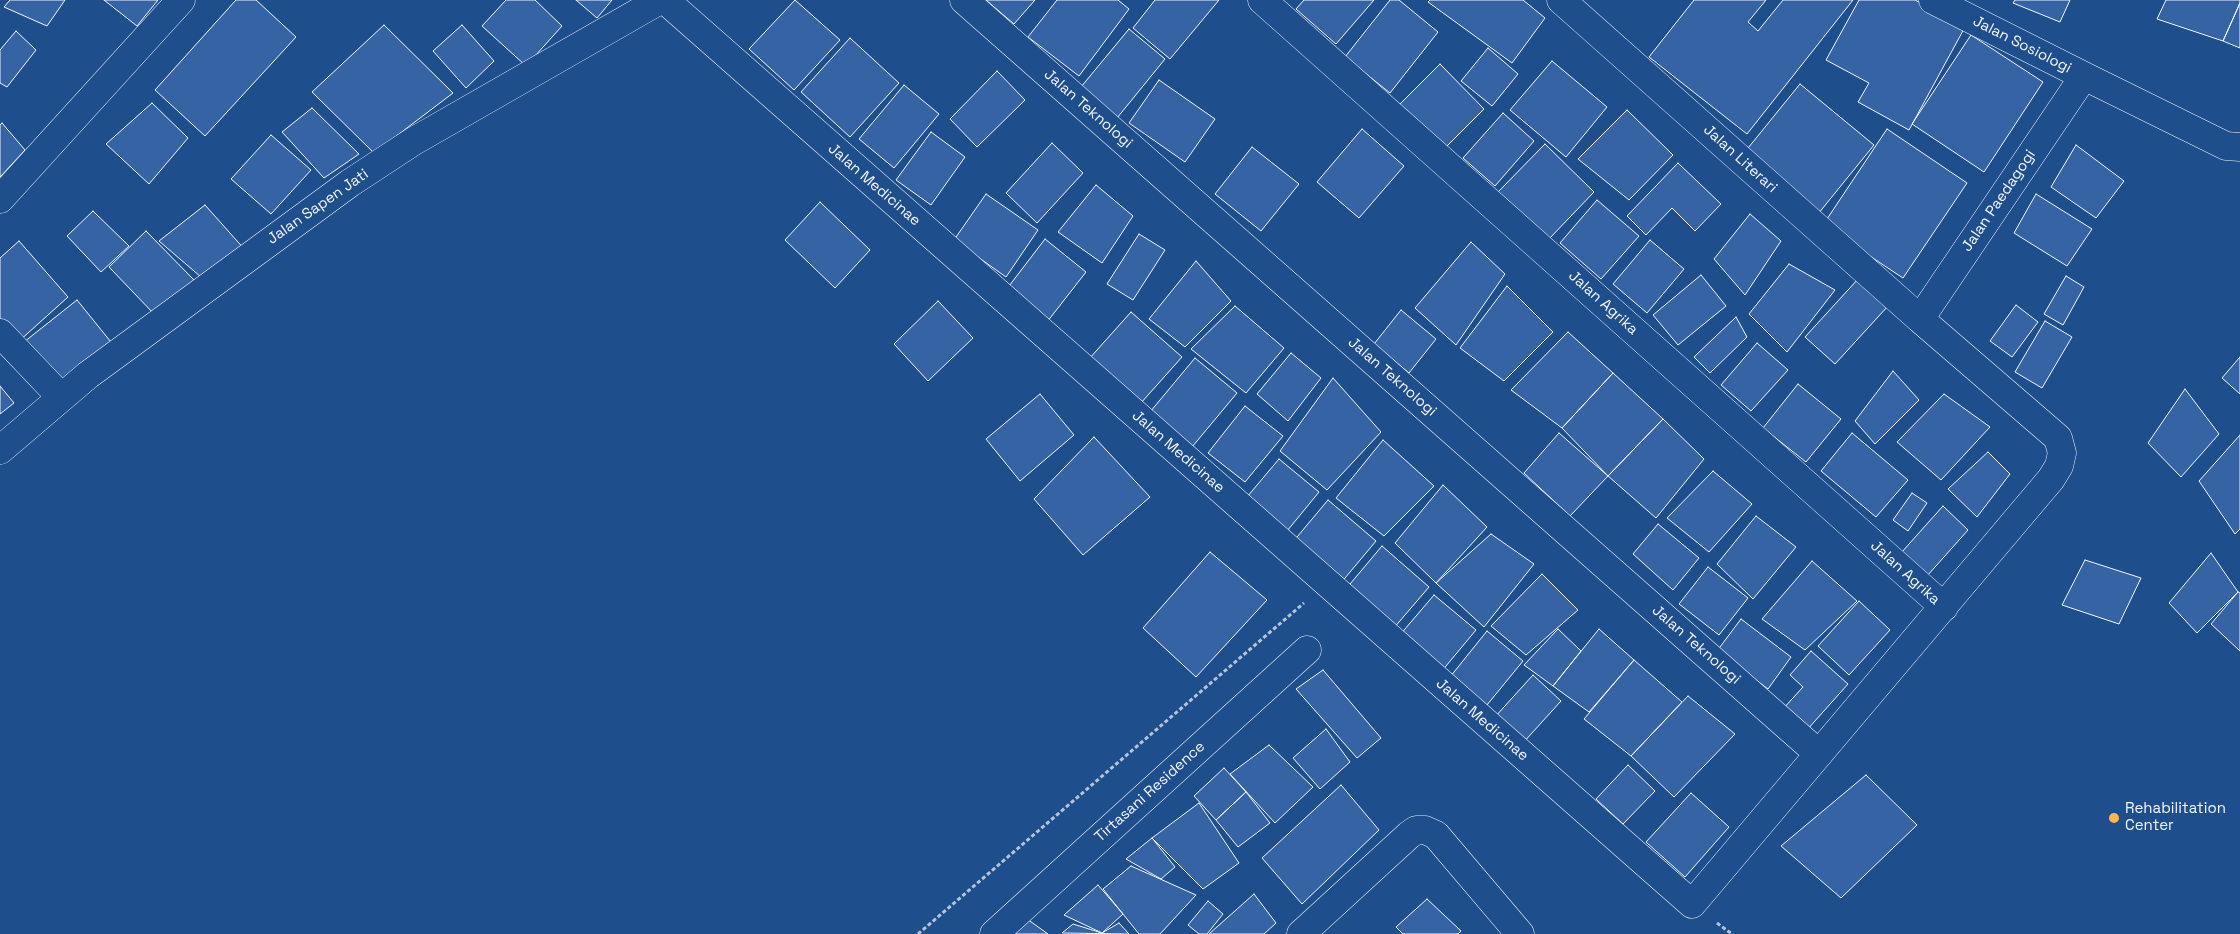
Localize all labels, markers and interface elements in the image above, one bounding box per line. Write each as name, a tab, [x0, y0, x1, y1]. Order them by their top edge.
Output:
street label: Jalan Sosiologi	[1970, 12, 2074, 78]
street label: Jalan Teknologi	[1040, 66, 1136, 152]
street label: Jalan Literari	[1699, 121, 1781, 197]
street label: Jalan Medicinae	[824, 140, 924, 230]
street label: Jalan Paedagogi	[1958, 147, 2040, 255]
street label: Jalan Sapen Jati	[264, 165, 372, 249]
street label: Jalan Agrika	[1564, 267, 1642, 339]
street label: Jalan Teknologi	[1344, 334, 1440, 420]
street label: Jalan Medicinae	[1128, 407, 1228, 497]
street label: Jalan Agrika	[1866, 537, 1944, 609]
street label: Jalan Teknologi	[1648, 602, 1744, 688]
street label: Jalan Medicinae	[1432, 675, 1532, 765]
street label: Tirtasani Residence	[1091, 738, 1209, 846]
place label: Rehabilitation Center	[2125, 800, 2226, 835]
marker: Rehabilitation Center	[2107, 811, 2121, 825]

